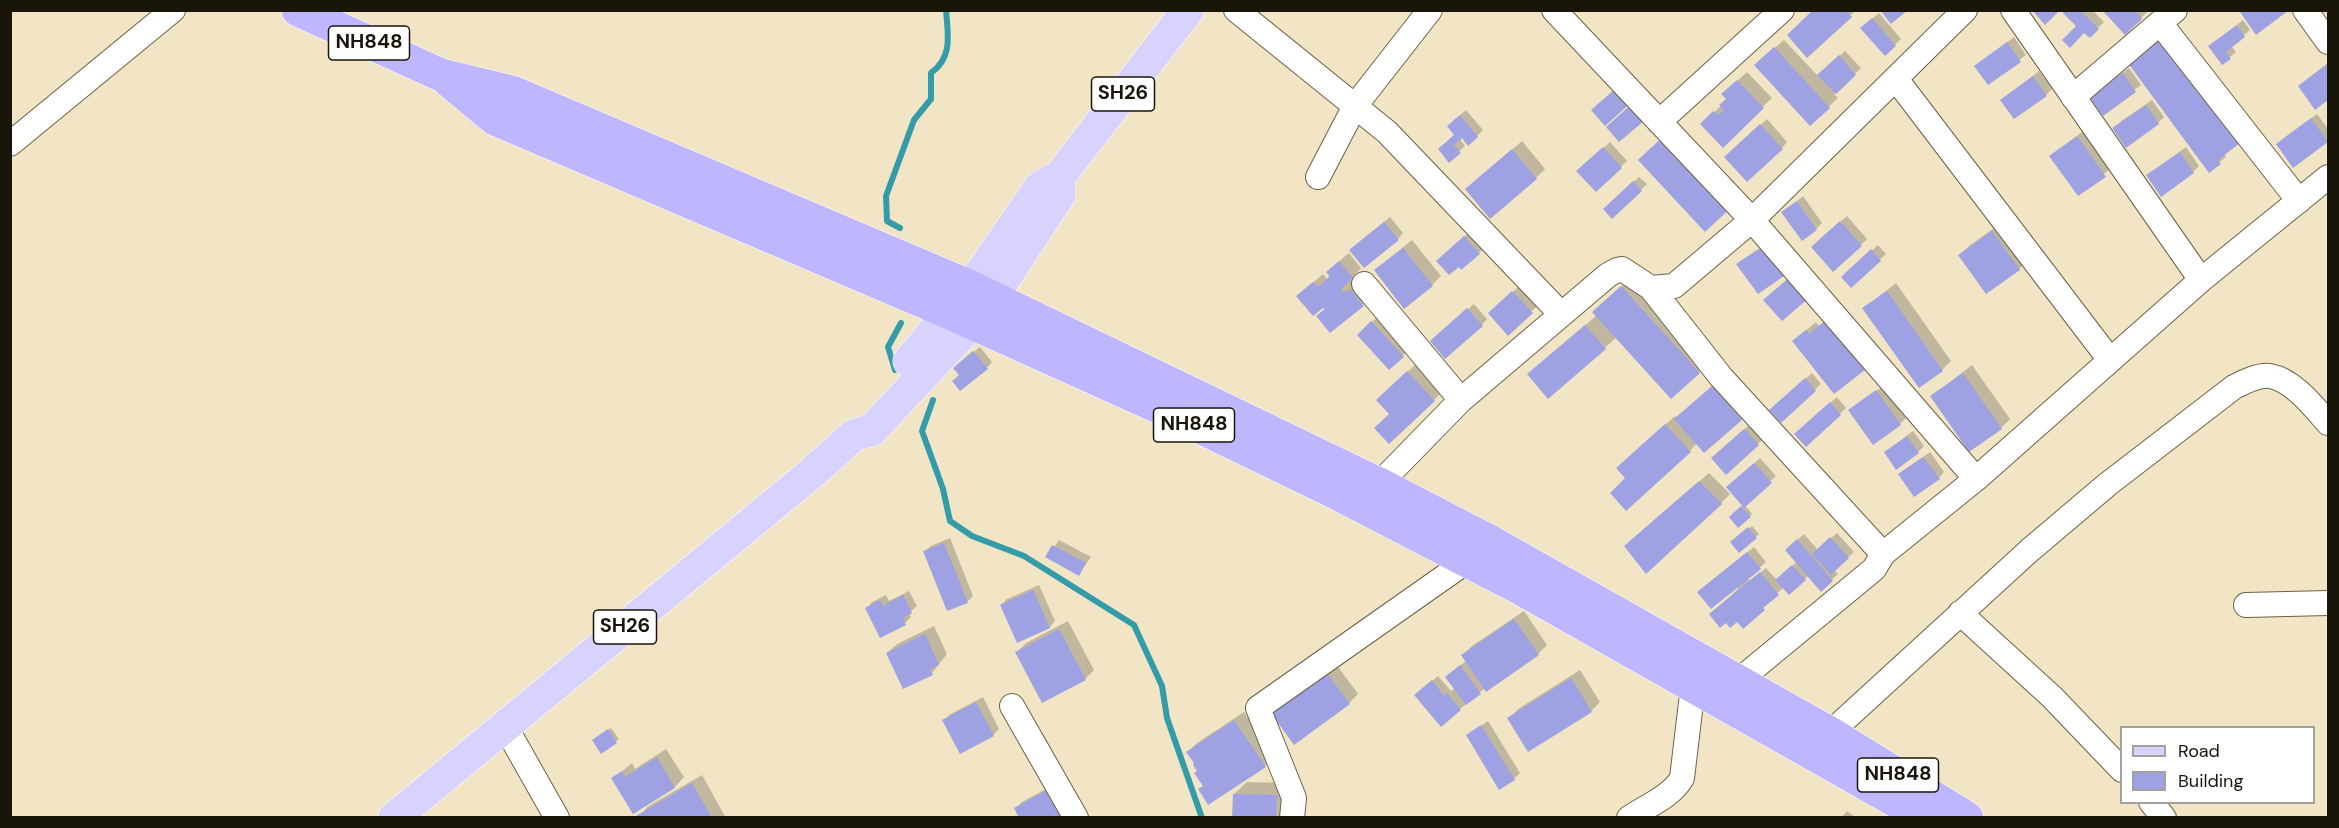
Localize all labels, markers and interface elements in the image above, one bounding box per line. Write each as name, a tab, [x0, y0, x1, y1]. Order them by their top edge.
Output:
road number: NH848	[328, 26, 410, 60]
road number: SH26	[1092, 77, 1154, 111]
road number: NH848	[1154, 408, 1234, 442]
road number: SH26	[594, 610, 656, 644]
legend	[2120, 726, 2315, 804]
text: Road	[2178, 739, 2220, 763]
road number: NH848	[1858, 758, 1938, 792]
text: Building	[2178, 769, 2243, 793]

